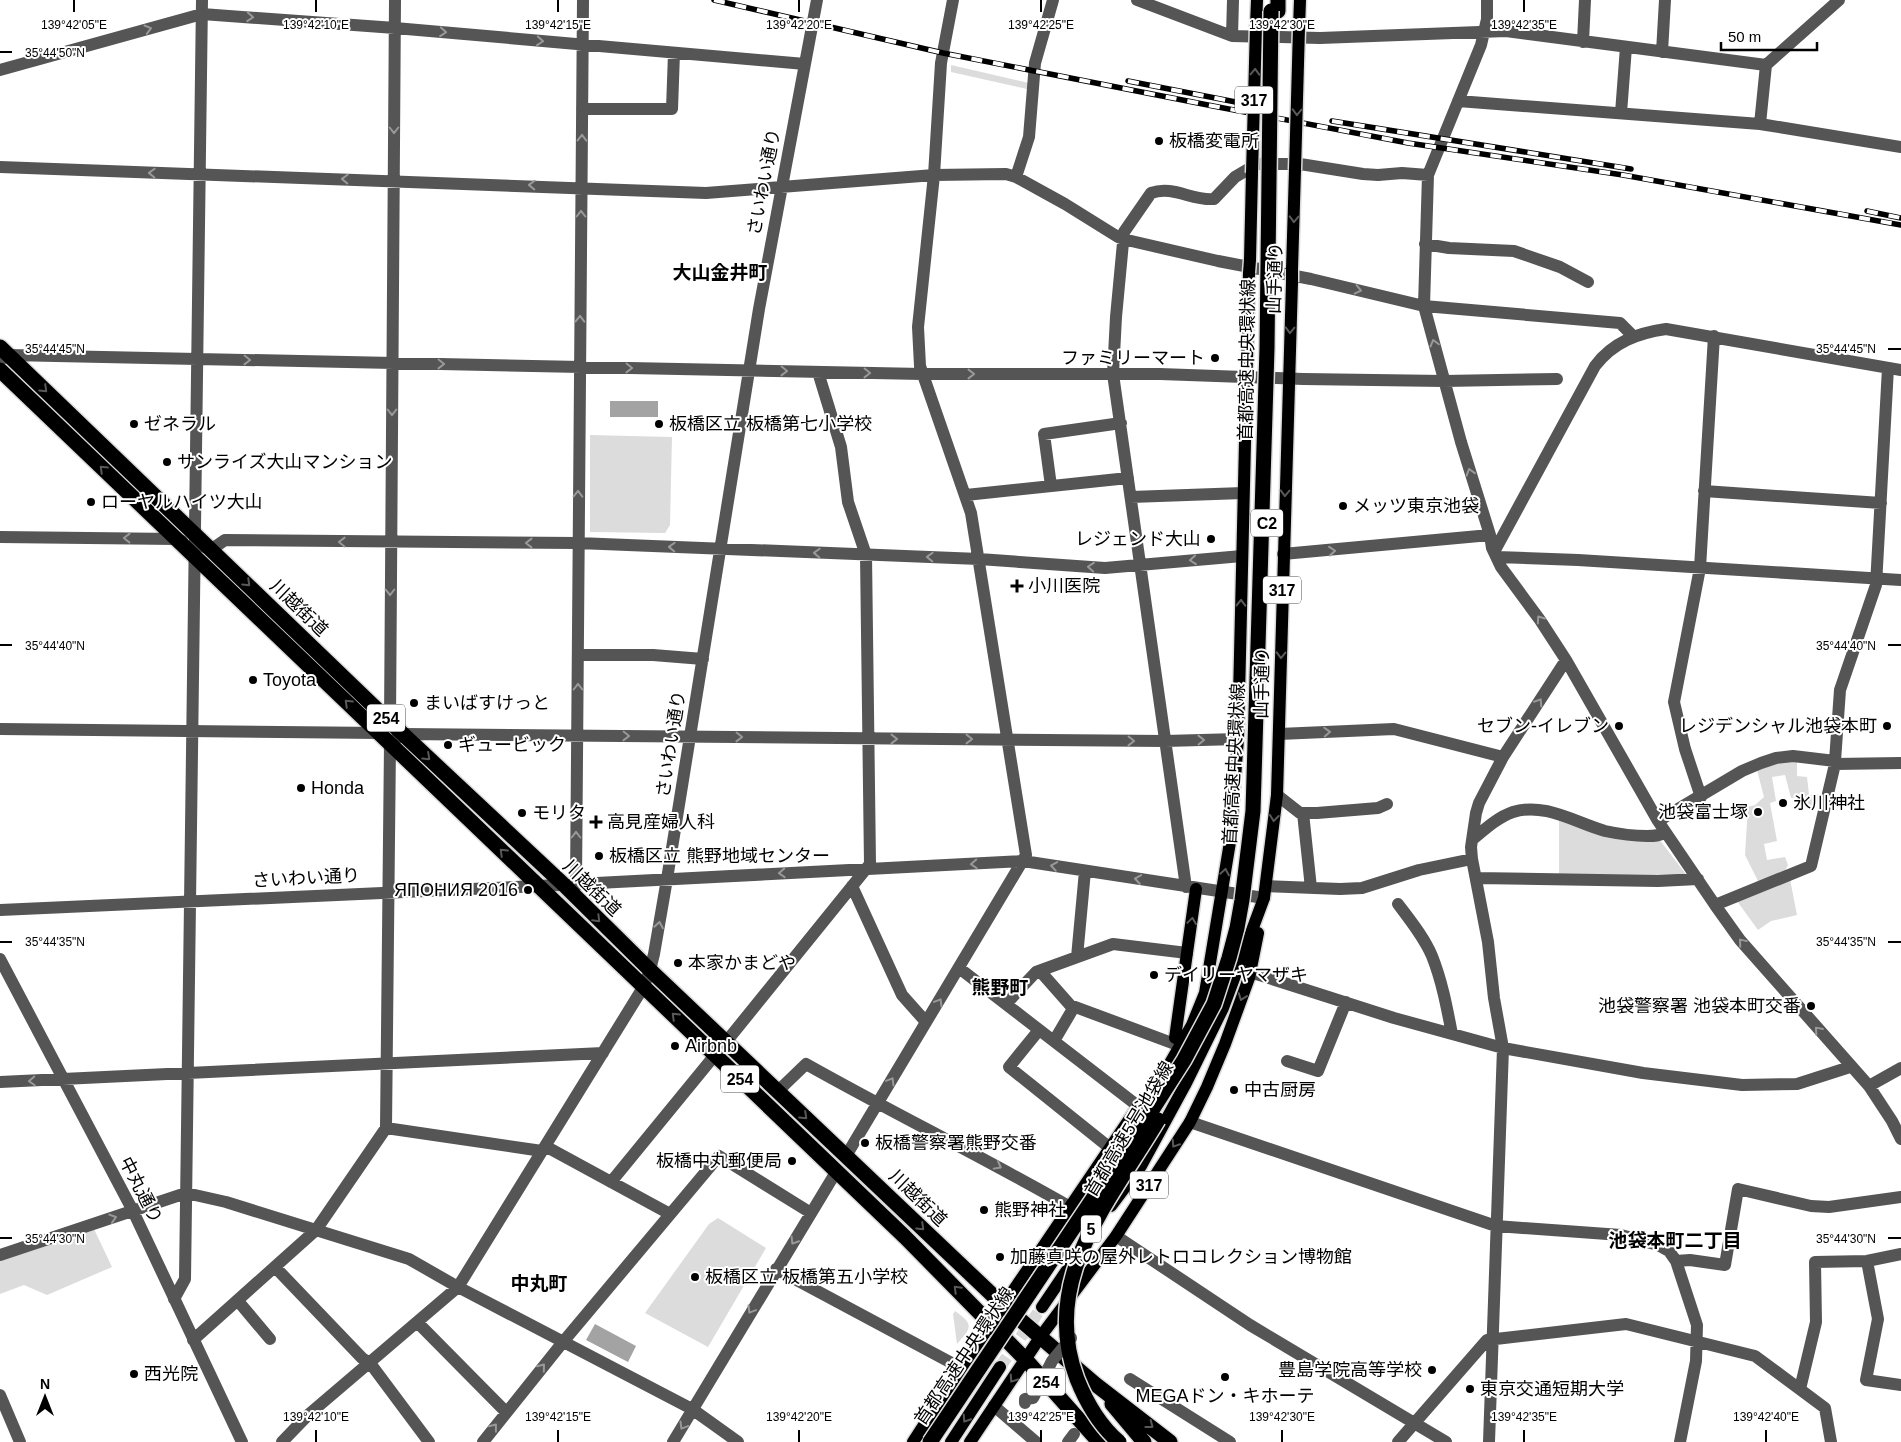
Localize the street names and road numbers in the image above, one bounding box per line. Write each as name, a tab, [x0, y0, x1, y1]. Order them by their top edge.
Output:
road number: 317	[1235, 86, 1273, 114]
street label: さいわい通り	[744, 127, 784, 237]
street label: 山手通り	[1264, 242, 1286, 314]
street label: 首都高速中央環状線	[1236, 279, 1258, 441]
road number: C2	[1251, 509, 1283, 536]
street label: 川越街道	[266, 576, 332, 640]
road number: 317	[1263, 576, 1301, 604]
street label: 山手通り	[1251, 647, 1273, 719]
street label: 首都高速中央環状線	[1220, 683, 1248, 845]
street label: さいわい通り	[653, 689, 689, 799]
road number: 254	[367, 704, 405, 731]
street label: 川越街道	[559, 856, 625, 920]
street label: さいわい通り	[252, 865, 360, 891]
street label: 首都高速5号池袋線	[1081, 1058, 1177, 1200]
road number: 254	[721, 1066, 759, 1092]
street label: 中丸通り	[116, 1153, 166, 1227]
street label: 川越街道	[885, 1166, 951, 1230]
road number: 317	[1130, 1172, 1168, 1198]
road number: 5	[1081, 1216, 1101, 1242]
street label: 首都高速中央環状線	[910, 1283, 1018, 1429]
road number: 254	[1027, 1368, 1065, 1395]

